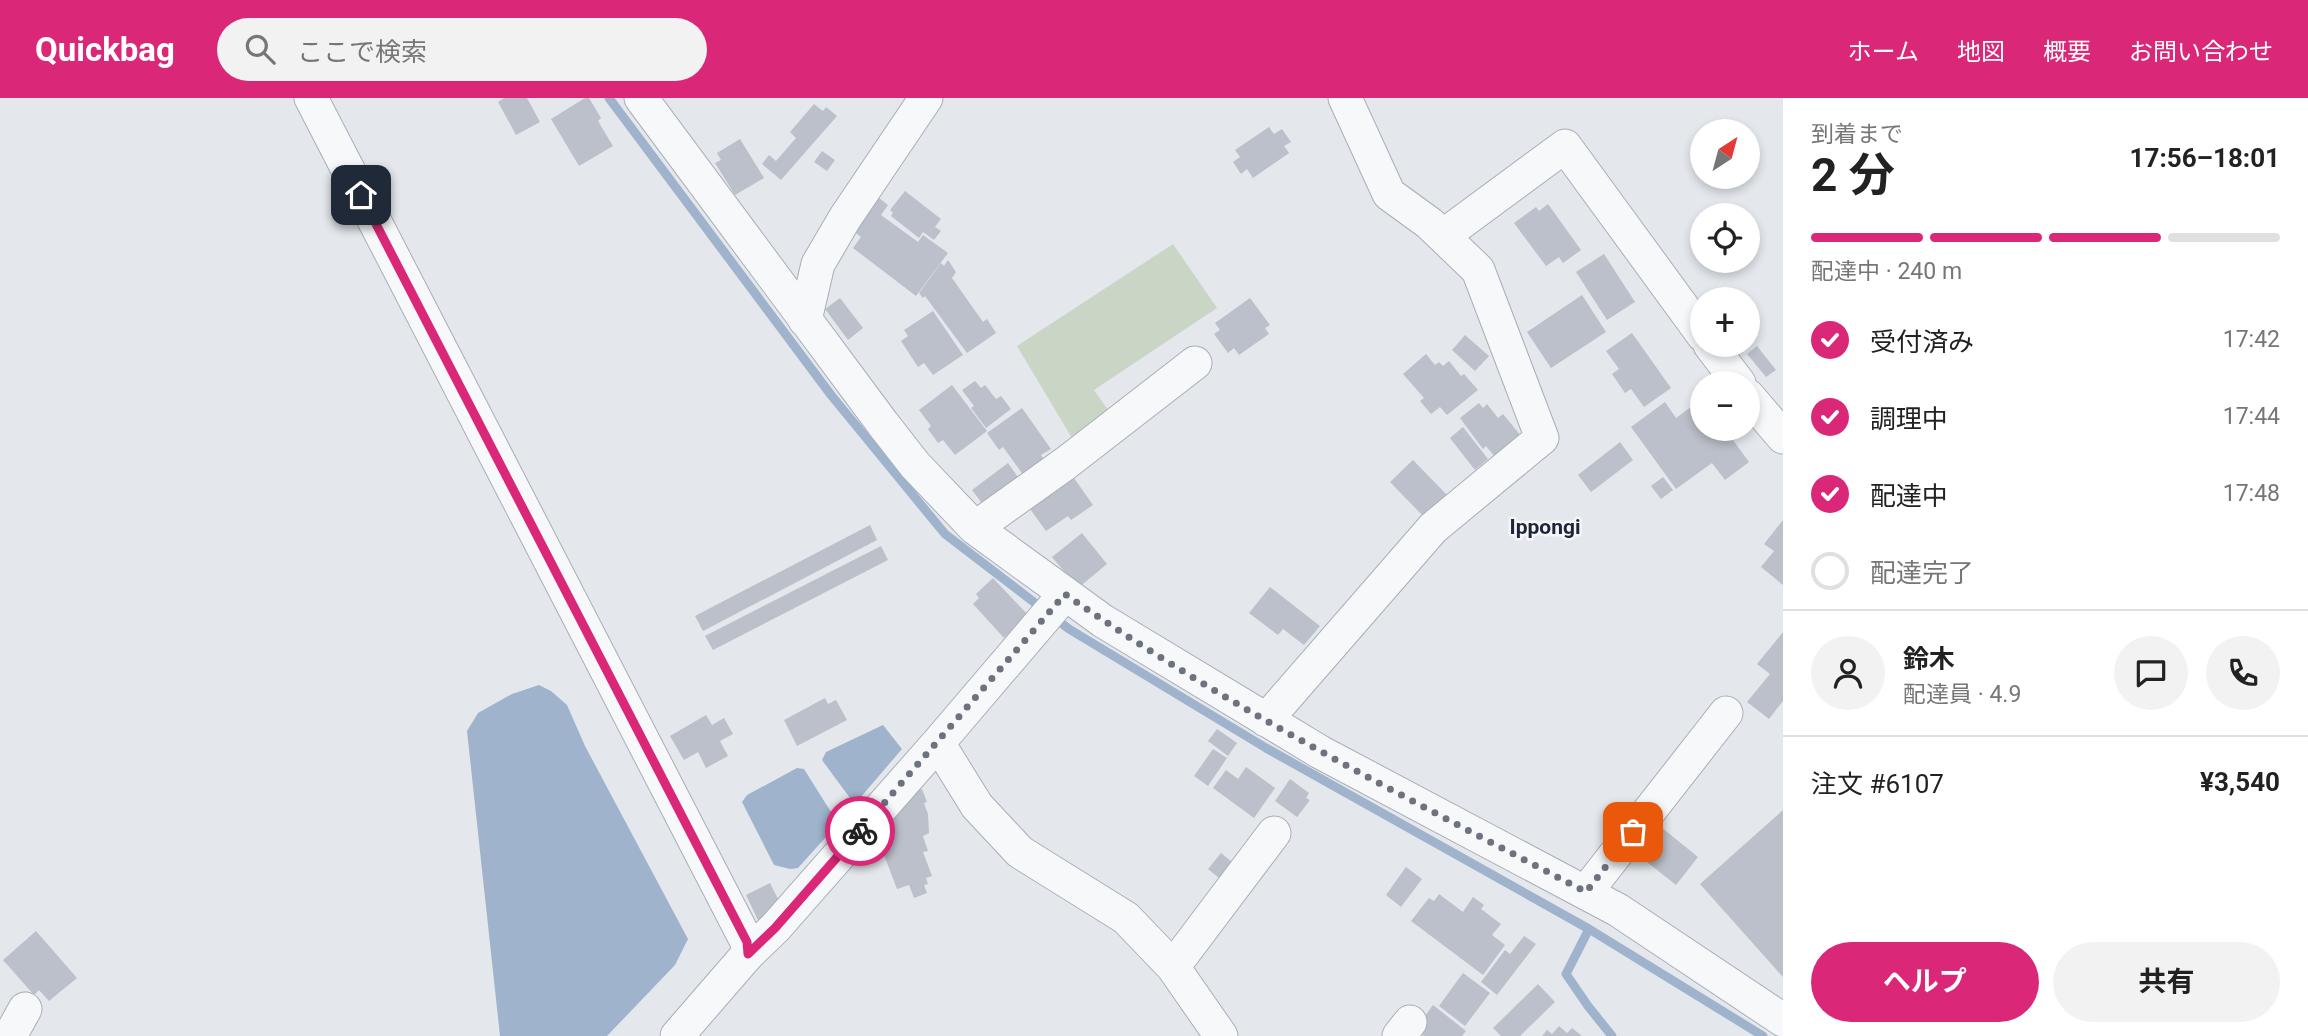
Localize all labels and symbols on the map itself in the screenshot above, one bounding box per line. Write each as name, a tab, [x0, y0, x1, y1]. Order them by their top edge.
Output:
north arrow	[1690, 119, 1760, 189]
pin	[331, 165, 391, 225]
district label: Ippongi	[1510, 515, 1580, 539]
courier	[825, 796, 895, 866]
pin	[1603, 802, 1663, 862]

